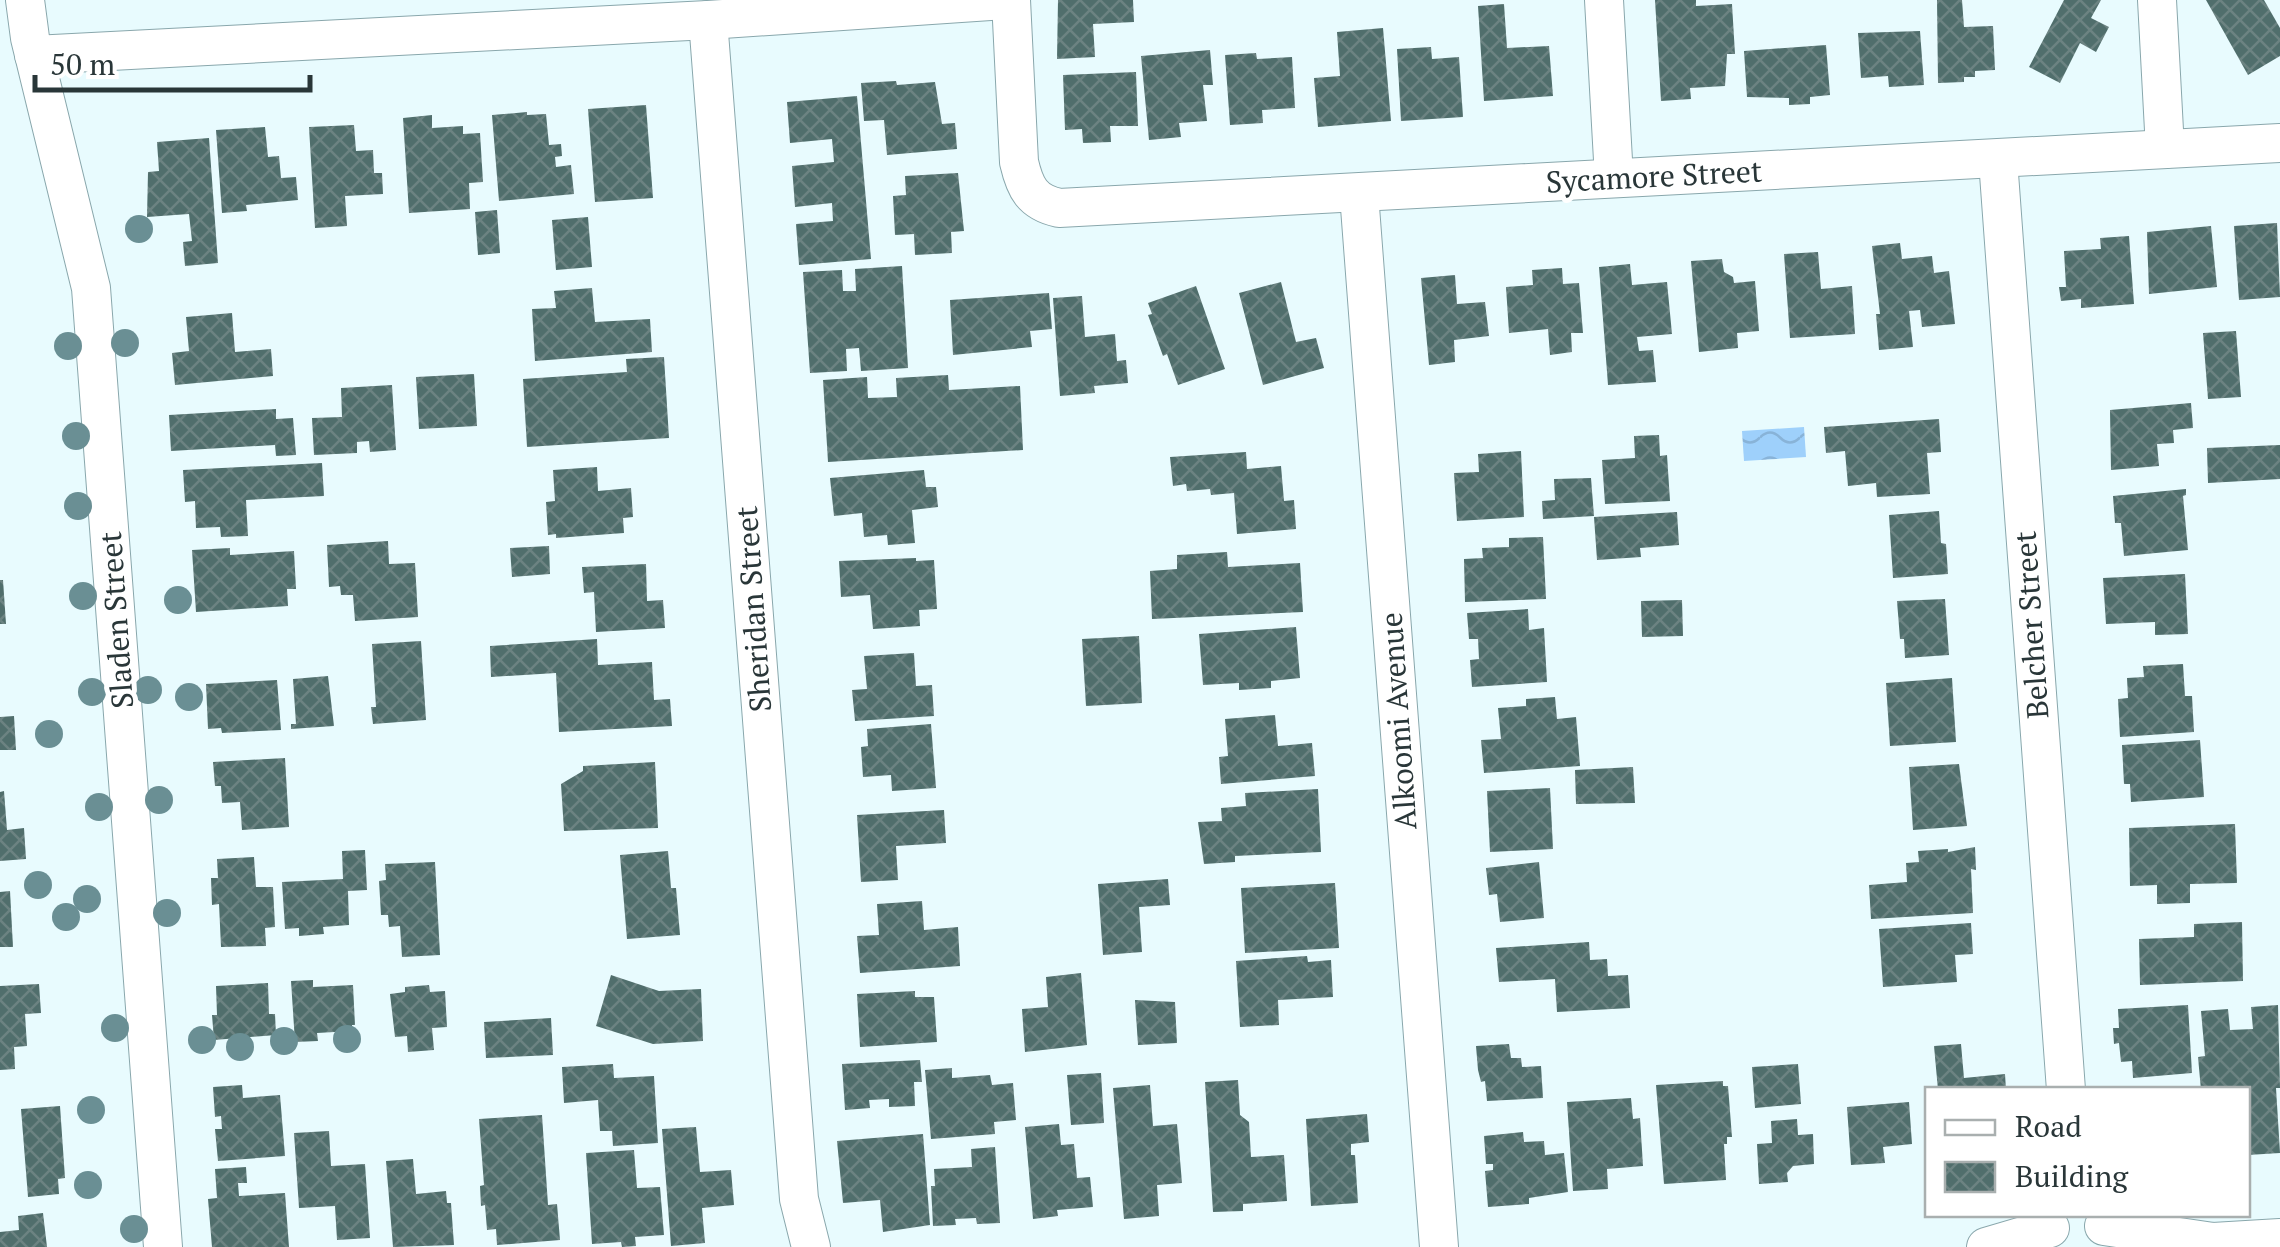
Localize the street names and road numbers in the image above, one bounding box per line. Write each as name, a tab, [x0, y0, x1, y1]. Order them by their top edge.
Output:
street label: Sycamore Street	[1545, 150, 1763, 202]
street label: Sheridan Street	[726, 505, 780, 713]
street label: Sladen Street	[90, 530, 142, 710]
street label: Belcher Street	[2004, 530, 2058, 720]
street label: Alkoomi Avenue	[1370, 611, 1426, 831]

